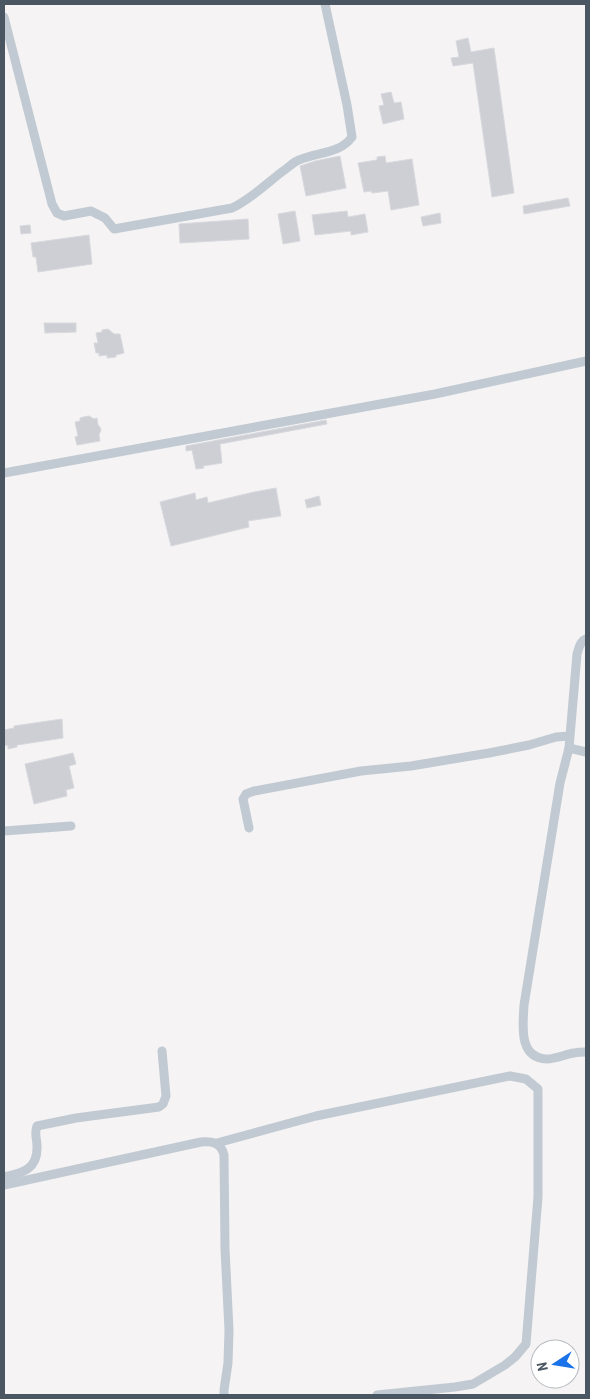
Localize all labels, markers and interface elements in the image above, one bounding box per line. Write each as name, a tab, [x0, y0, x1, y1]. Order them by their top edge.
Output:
north arrow	[530, 1339, 580, 1389]
text: N	[534, 1361, 551, 1373]

